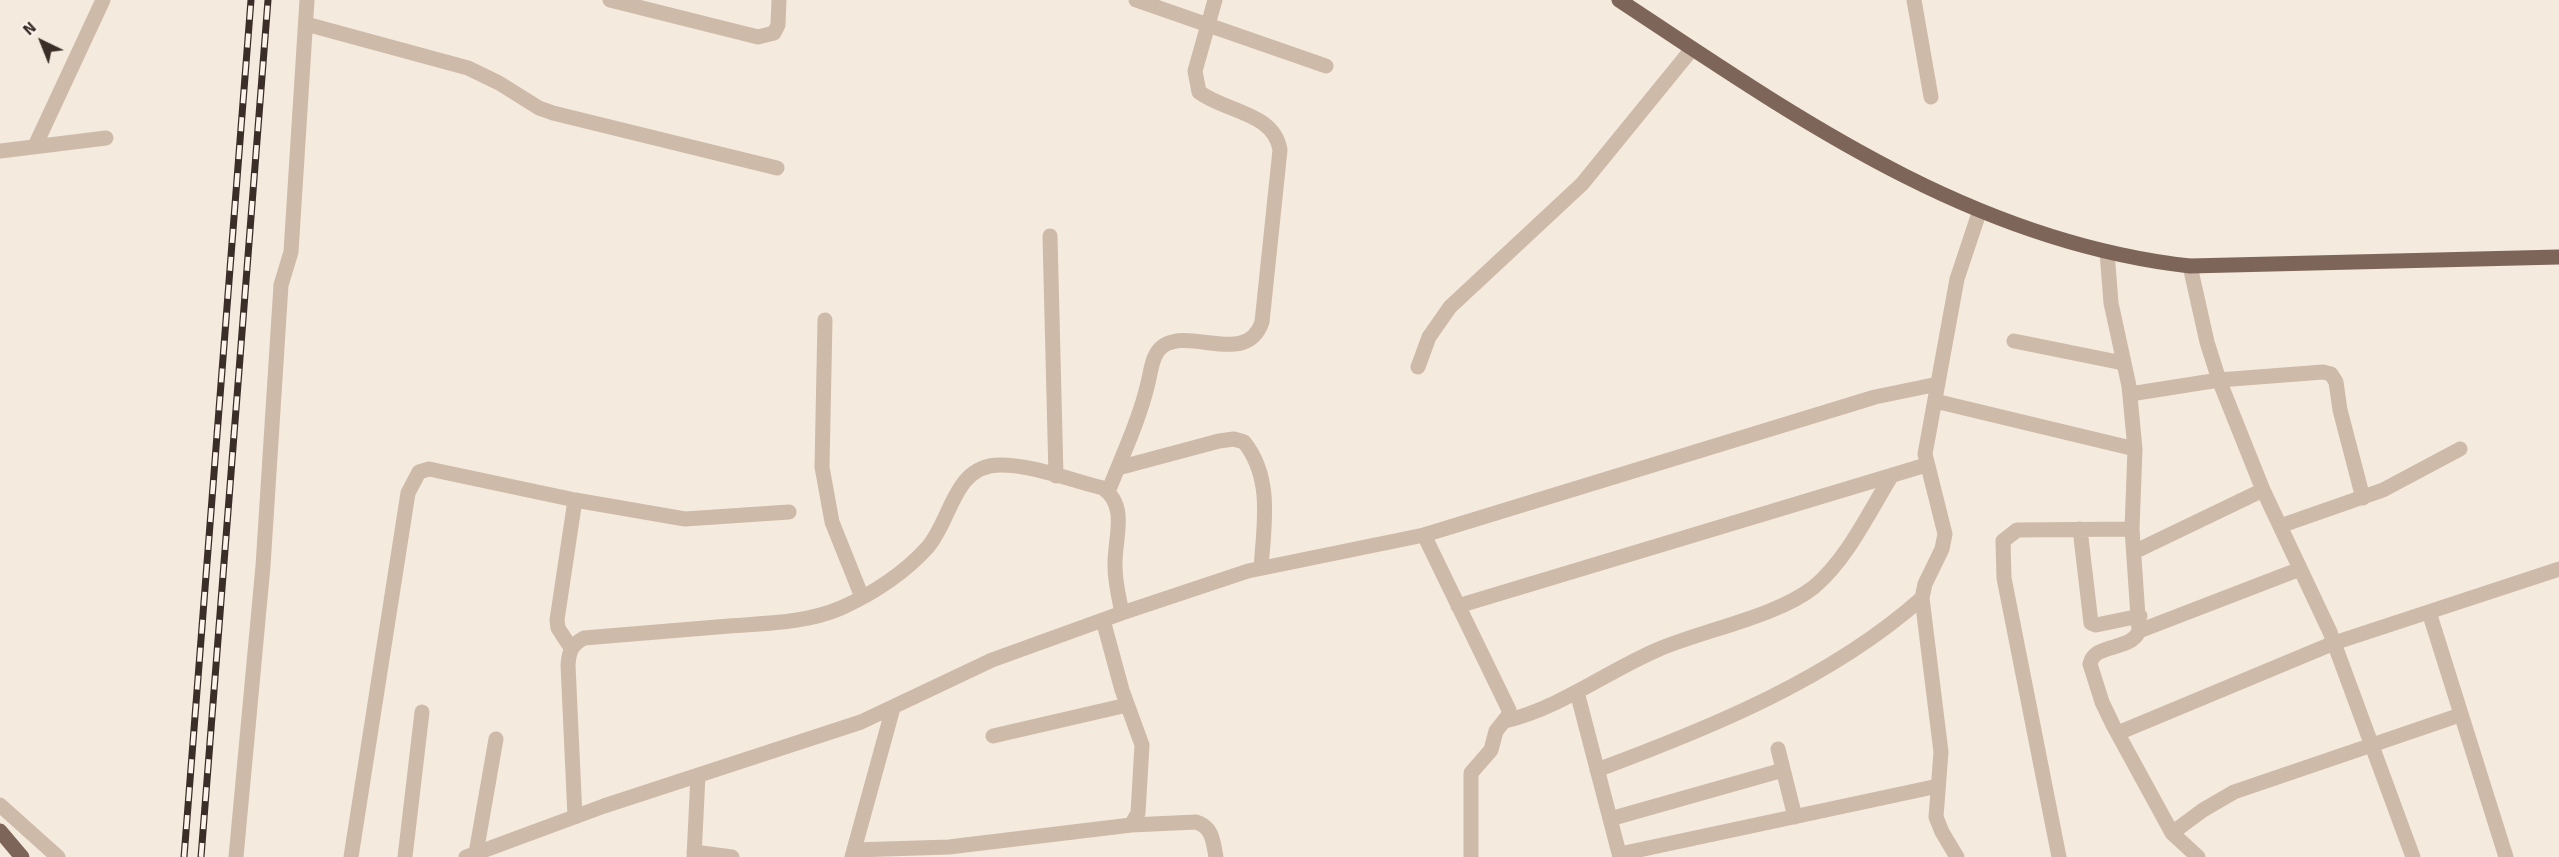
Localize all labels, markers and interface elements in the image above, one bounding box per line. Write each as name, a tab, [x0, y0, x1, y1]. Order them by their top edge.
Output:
north arrow	[12, 12, 72, 72]
text: N	[19, 18, 41, 40]

